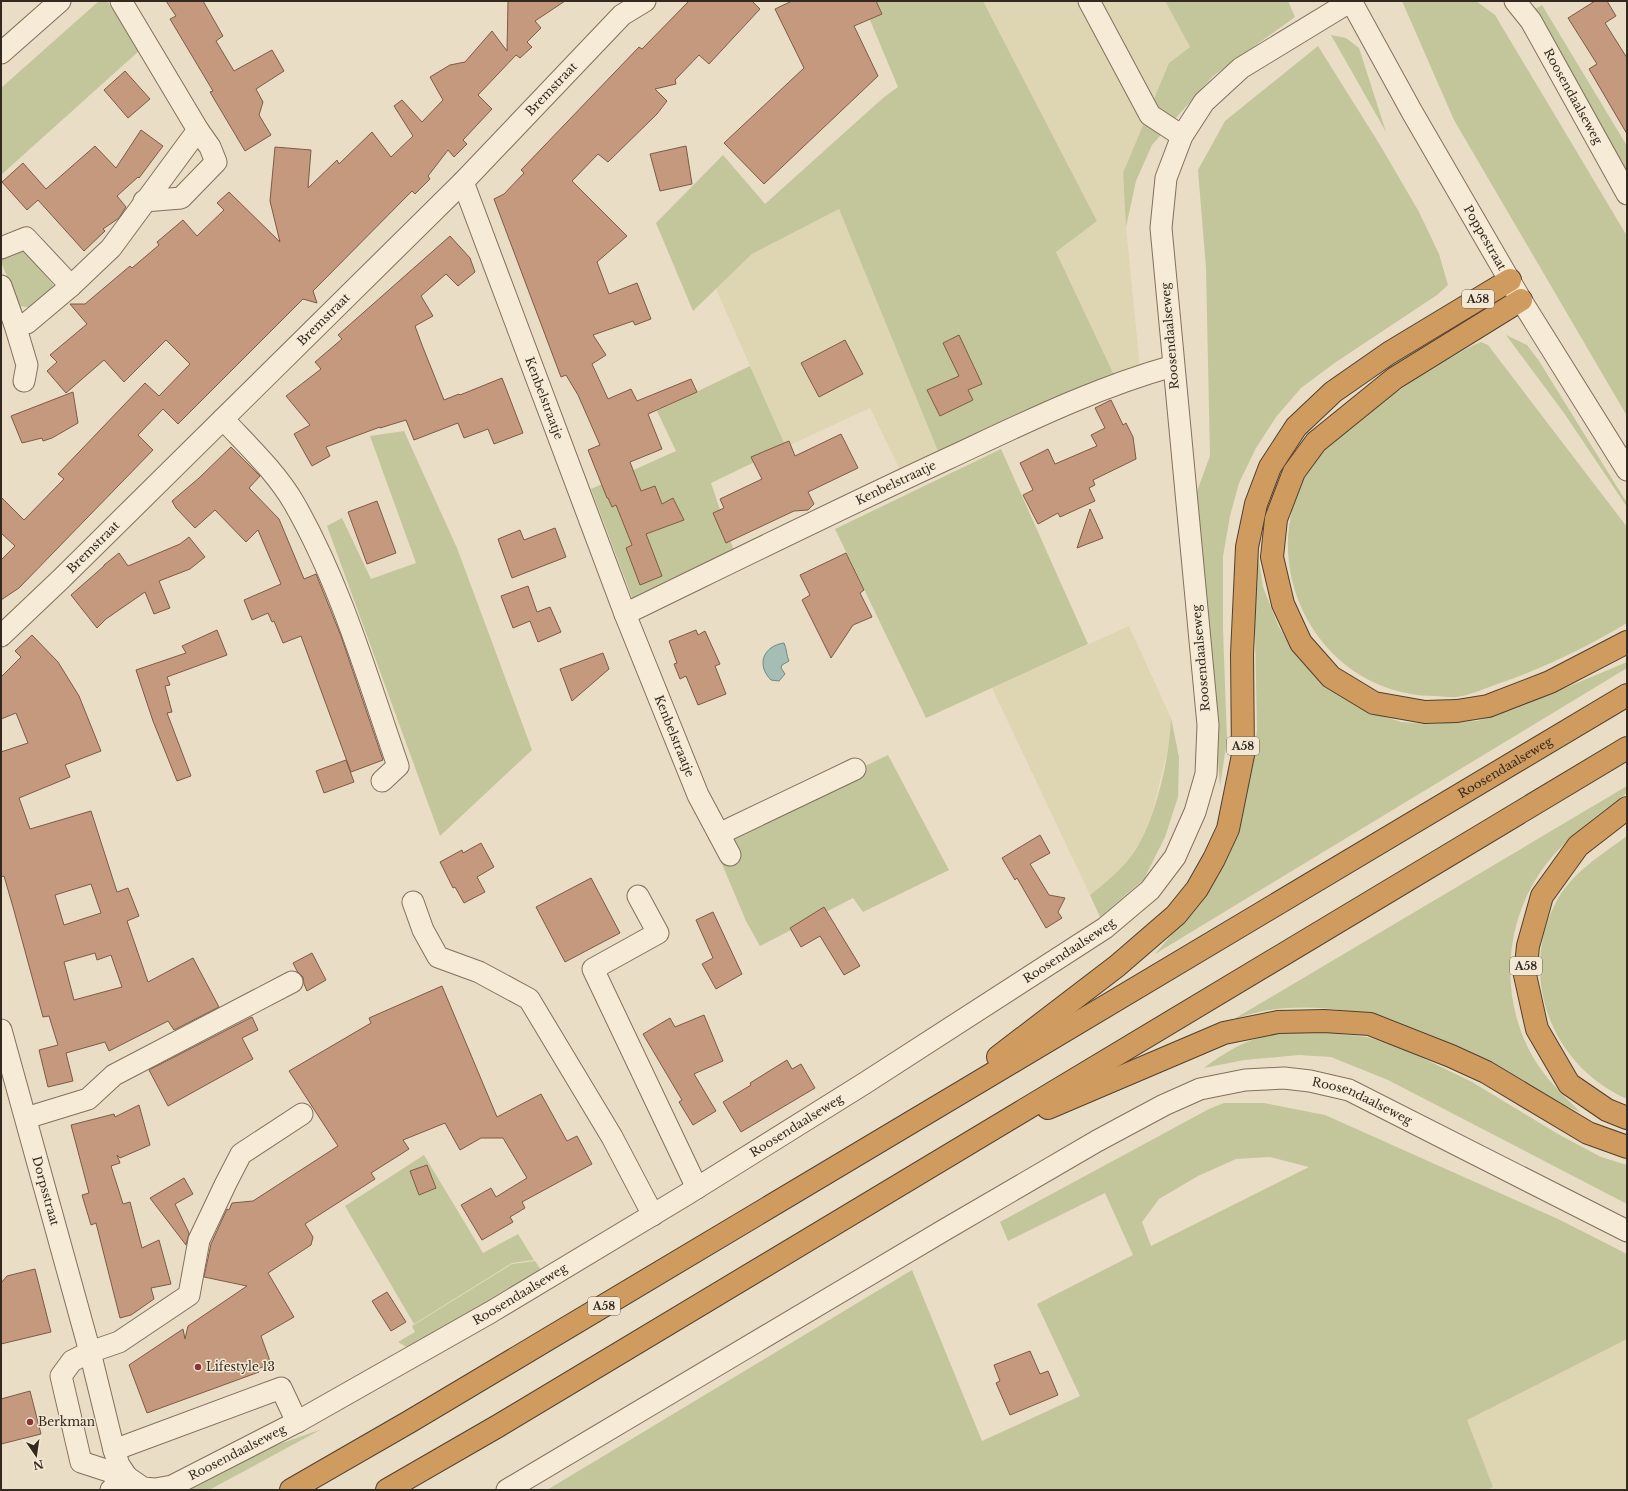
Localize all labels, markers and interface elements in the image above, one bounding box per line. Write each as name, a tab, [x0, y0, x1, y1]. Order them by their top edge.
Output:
street label: Roosendaalseweg	[1541, 46, 1606, 148]
street label: Bremstraat	[522, 59, 580, 119]
street label: Poppestraat	[1461, 202, 1510, 273]
street label: Roosendaalseweg	[1157, 281, 1182, 390]
street label: Bremstraat	[294, 290, 353, 348]
road number: A58	[1462, 290, 1494, 308]
street label: Kenbelstraatje	[522, 355, 567, 442]
street label: Kenbelstraatje	[853, 457, 938, 508]
street label: Bremstraat	[63, 517, 123, 576]
street label: Roosendaalseweg	[1188, 603, 1213, 712]
street label: Kenbelstraatje	[651, 693, 698, 779]
street label: Roosendaalseweg	[1455, 733, 1556, 801]
road number: A58	[1227, 737, 1259, 755]
street label: Roosendaalseweg	[1020, 914, 1119, 986]
road number: A58	[1510, 957, 1542, 975]
street label: Roosendaalseweg	[1311, 1074, 1415, 1128]
street label: Roosendaalseweg	[747, 1090, 846, 1160]
street label: Dorpsstraat	[29, 1154, 63, 1228]
street label: Roosendaalseweg	[470, 1260, 570, 1328]
road number: A58	[588, 1297, 620, 1315]
place label: Lifestyle 13	[206, 1359, 275, 1374]
marker: Lifestyle 13	[193, 1362, 203, 1372]
place label: Berkman	[38, 1414, 95, 1429]
marker: Berkman	[25, 1417, 35, 1427]
street label: Roosendaalseweg	[186, 1421, 289, 1483]
north arrow	[16, 1435, 56, 1475]
text: N	[31, 1457, 45, 1473]

